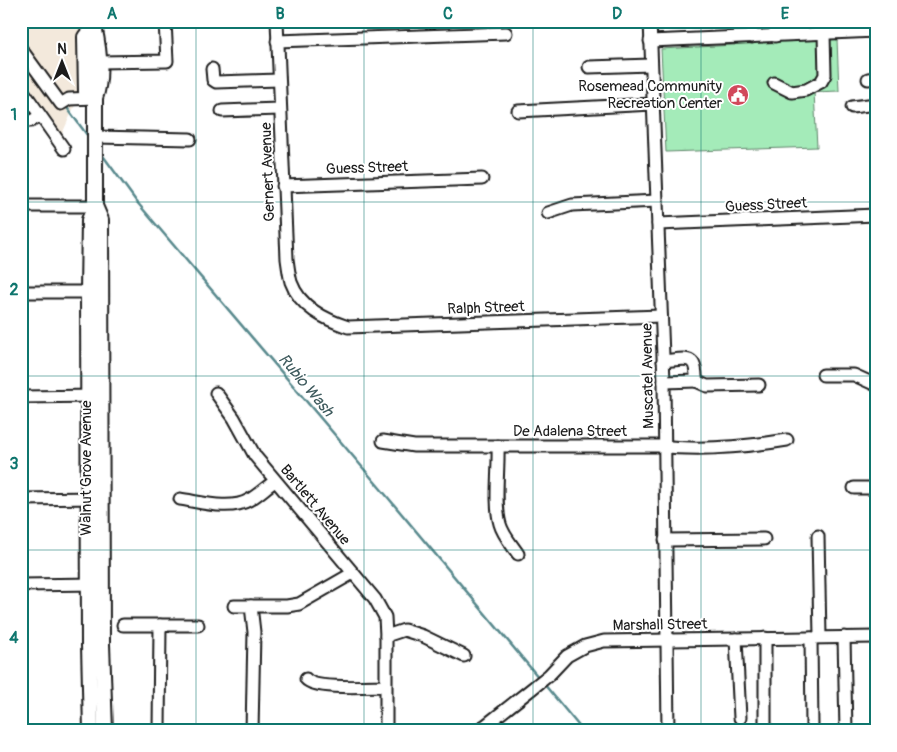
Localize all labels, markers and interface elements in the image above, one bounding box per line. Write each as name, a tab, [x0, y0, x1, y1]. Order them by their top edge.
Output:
text: A	[107, 4, 118, 24]
text: B	[275, 4, 285, 24]
text: C	[443, 4, 453, 24]
text: D	[612, 4, 622, 24]
text: E	[781, 4, 790, 24]
north arrow	[38, 38, 88, 88]
text: N	[57, 41, 67, 58]
place label: Rosemead Community Recreation Center	[578, 77, 723, 113]
public building icon: Rosemead Community Recreation Center	[726, 83, 750, 107]
text: 1	[11, 105, 17, 125]
street label: Gernert Avenue	[257, 121, 279, 222]
street label: Guess Street	[326, 157, 409, 179]
street label: Guess Street	[724, 193, 809, 217]
text: 2	[10, 280, 19, 300]
street label: Ralph Street	[447, 297, 526, 319]
street label: Muscatel Avenue	[638, 322, 658, 429]
water label: Rubio Wash	[274, 350, 339, 422]
street label: Walnut Grove Avenue	[77, 400, 96, 536]
street label: De Adalena Street	[513, 422, 628, 441]
text: 3	[10, 454, 19, 474]
street label: Bartlett Avenue	[276, 461, 355, 550]
street label: Marshall Street	[612, 615, 709, 635]
text: 4	[9, 628, 19, 648]

